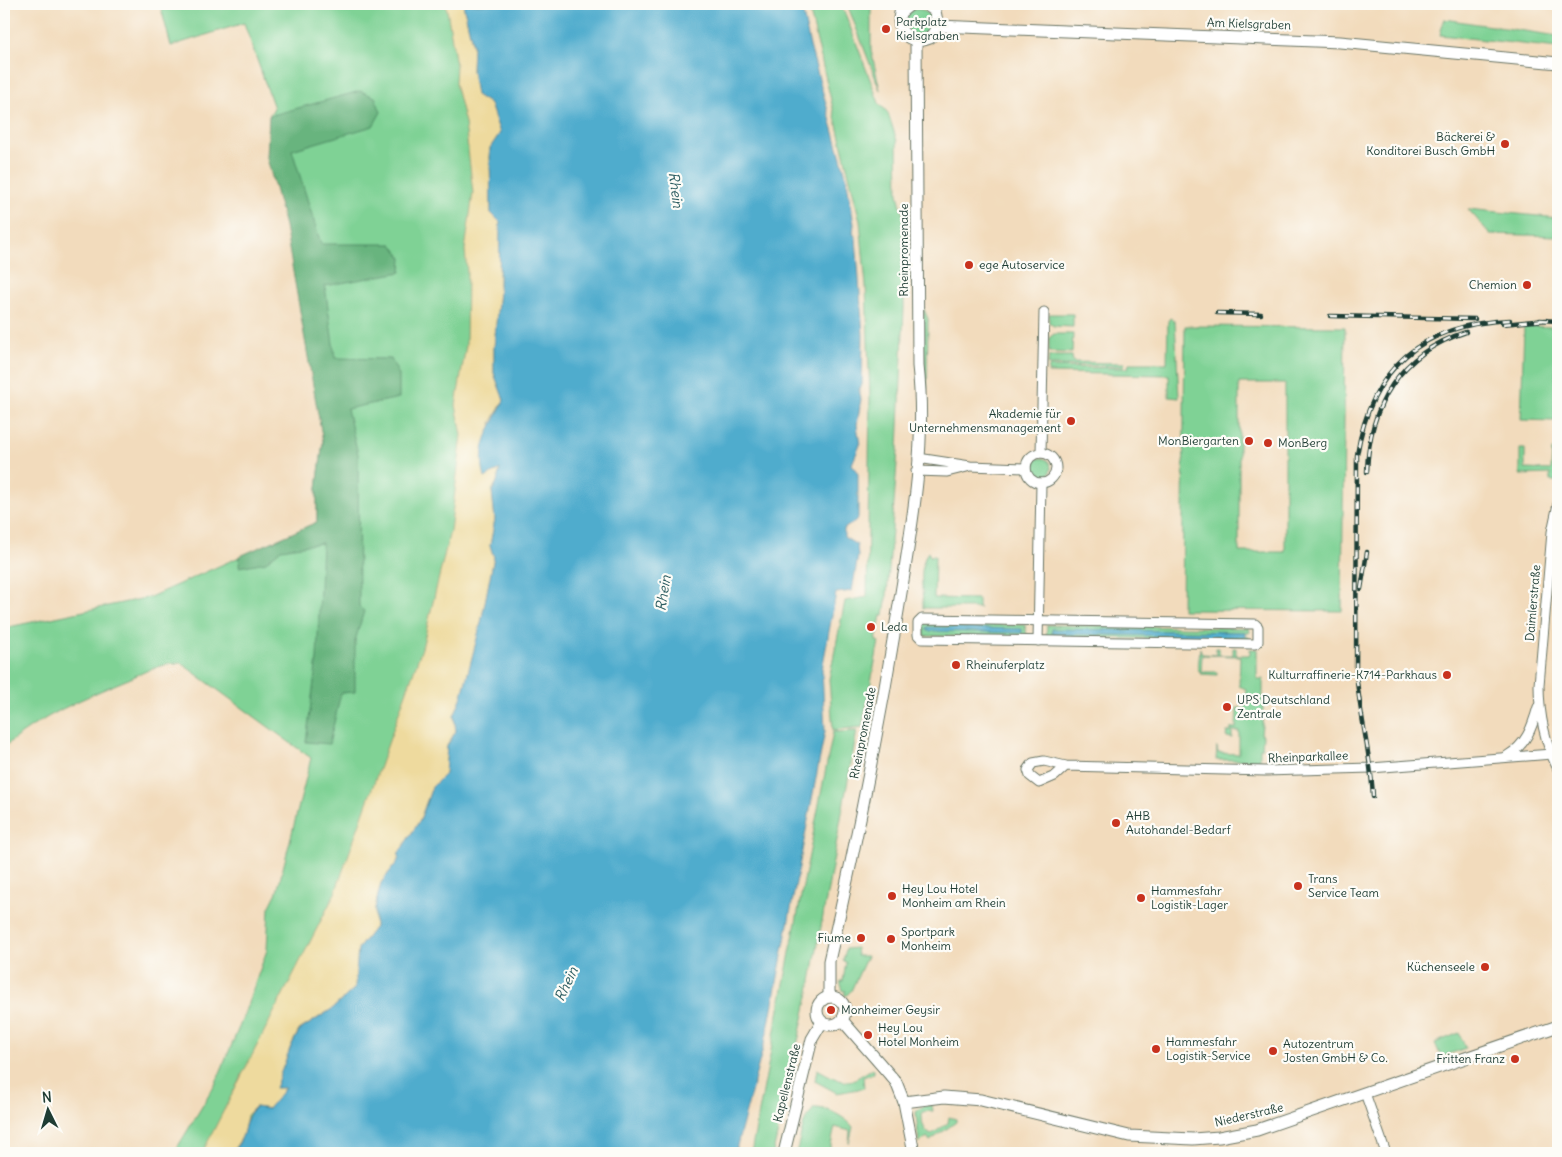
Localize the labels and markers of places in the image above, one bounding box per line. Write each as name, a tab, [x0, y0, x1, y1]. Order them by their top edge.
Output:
place label: Parkplatz Kielsgraben	[896, 14, 959, 43]
marker: Parkplatz Kielsgraben	[880, 23, 892, 35]
place label: Bäckerei & Konditorei Busch GmbH	[1366, 129, 1495, 158]
marker: Bäckerei & Konditorei Busch GmbH	[1499, 138, 1511, 150]
place label: ege Autoservice	[979, 257, 1065, 272]
marker: ege Autoservice	[963, 259, 975, 271]
place label: Chemion	[1469, 277, 1517, 292]
marker: Chemion	[1521, 279, 1533, 291]
place label: Akademie für Unternehmensmanagement	[909, 406, 1061, 435]
marker: Akademie für Unternehmensmanagement	[1065, 415, 1077, 427]
place label: MonBiergarten	[1158, 433, 1239, 448]
marker: MonBiergarten	[1243, 435, 1255, 447]
place label: MonBerg	[1278, 435, 1327, 450]
marker: MonBerg	[1262, 437, 1274, 449]
place label: Leda	[881, 619, 908, 634]
marker: Leda	[865, 621, 877, 633]
place label: Rheinuferplatz	[966, 657, 1045, 672]
marker: Rheinuferplatz	[950, 659, 962, 671]
place label: Kulturraffinerie-K714-Parkhaus	[1268, 667, 1437, 682]
marker: Kulturraffinerie-K714-Parkhaus	[1441, 669, 1453, 681]
place label: UPS Deutschland Zentrale	[1237, 692, 1330, 721]
marker: UPS Deutschland Zentrale	[1221, 701, 1233, 713]
place label: AHB Autohandel-Bedarf	[1126, 808, 1232, 837]
marker: AHB Autohandel-Bedarf	[1110, 817, 1122, 829]
place label: Trans Service Team	[1308, 871, 1380, 900]
marker: Trans Service Team	[1292, 880, 1304, 892]
place label: Hey Lou Hotel Monheim am Rhein	[902, 881, 1006, 910]
place label: Hammesfahr Logistik-Lager	[1151, 883, 1228, 912]
marker: Hey Lou Hotel Monheim am Rhein	[886, 890, 898, 902]
marker: Hammesfahr Logistik-Lager	[1135, 892, 1147, 904]
place label: Sportpark Monheim	[901, 924, 955, 953]
place label: Fiume	[818, 930, 851, 945]
marker: Fiume	[855, 932, 867, 944]
marker: Sportpark Monheim	[885, 933, 897, 945]
place label: Küchenseele	[1407, 959, 1475, 974]
marker: Küchenseele	[1479, 961, 1491, 973]
place label: Monheimer Geysir	[841, 1002, 940, 1017]
marker: Monheimer Geysir	[825, 1004, 837, 1016]
place label: Hey Lou Hotel Monheim	[878, 1020, 960, 1049]
marker: Hey Lou Hotel Monheim	[862, 1029, 874, 1041]
place label: Hammesfahr Logistik-Service	[1166, 1034, 1250, 1063]
place label: Autozentrum Josten GmbH & Co.	[1283, 1036, 1388, 1065]
marker: Hammesfahr Logistik-Service	[1150, 1043, 1162, 1055]
marker: Autozentrum Josten GmbH & Co.	[1267, 1045, 1279, 1057]
place label: Fritten Franz	[1436, 1051, 1505, 1066]
marker: Fritten Franz	[1509, 1053, 1521, 1065]

